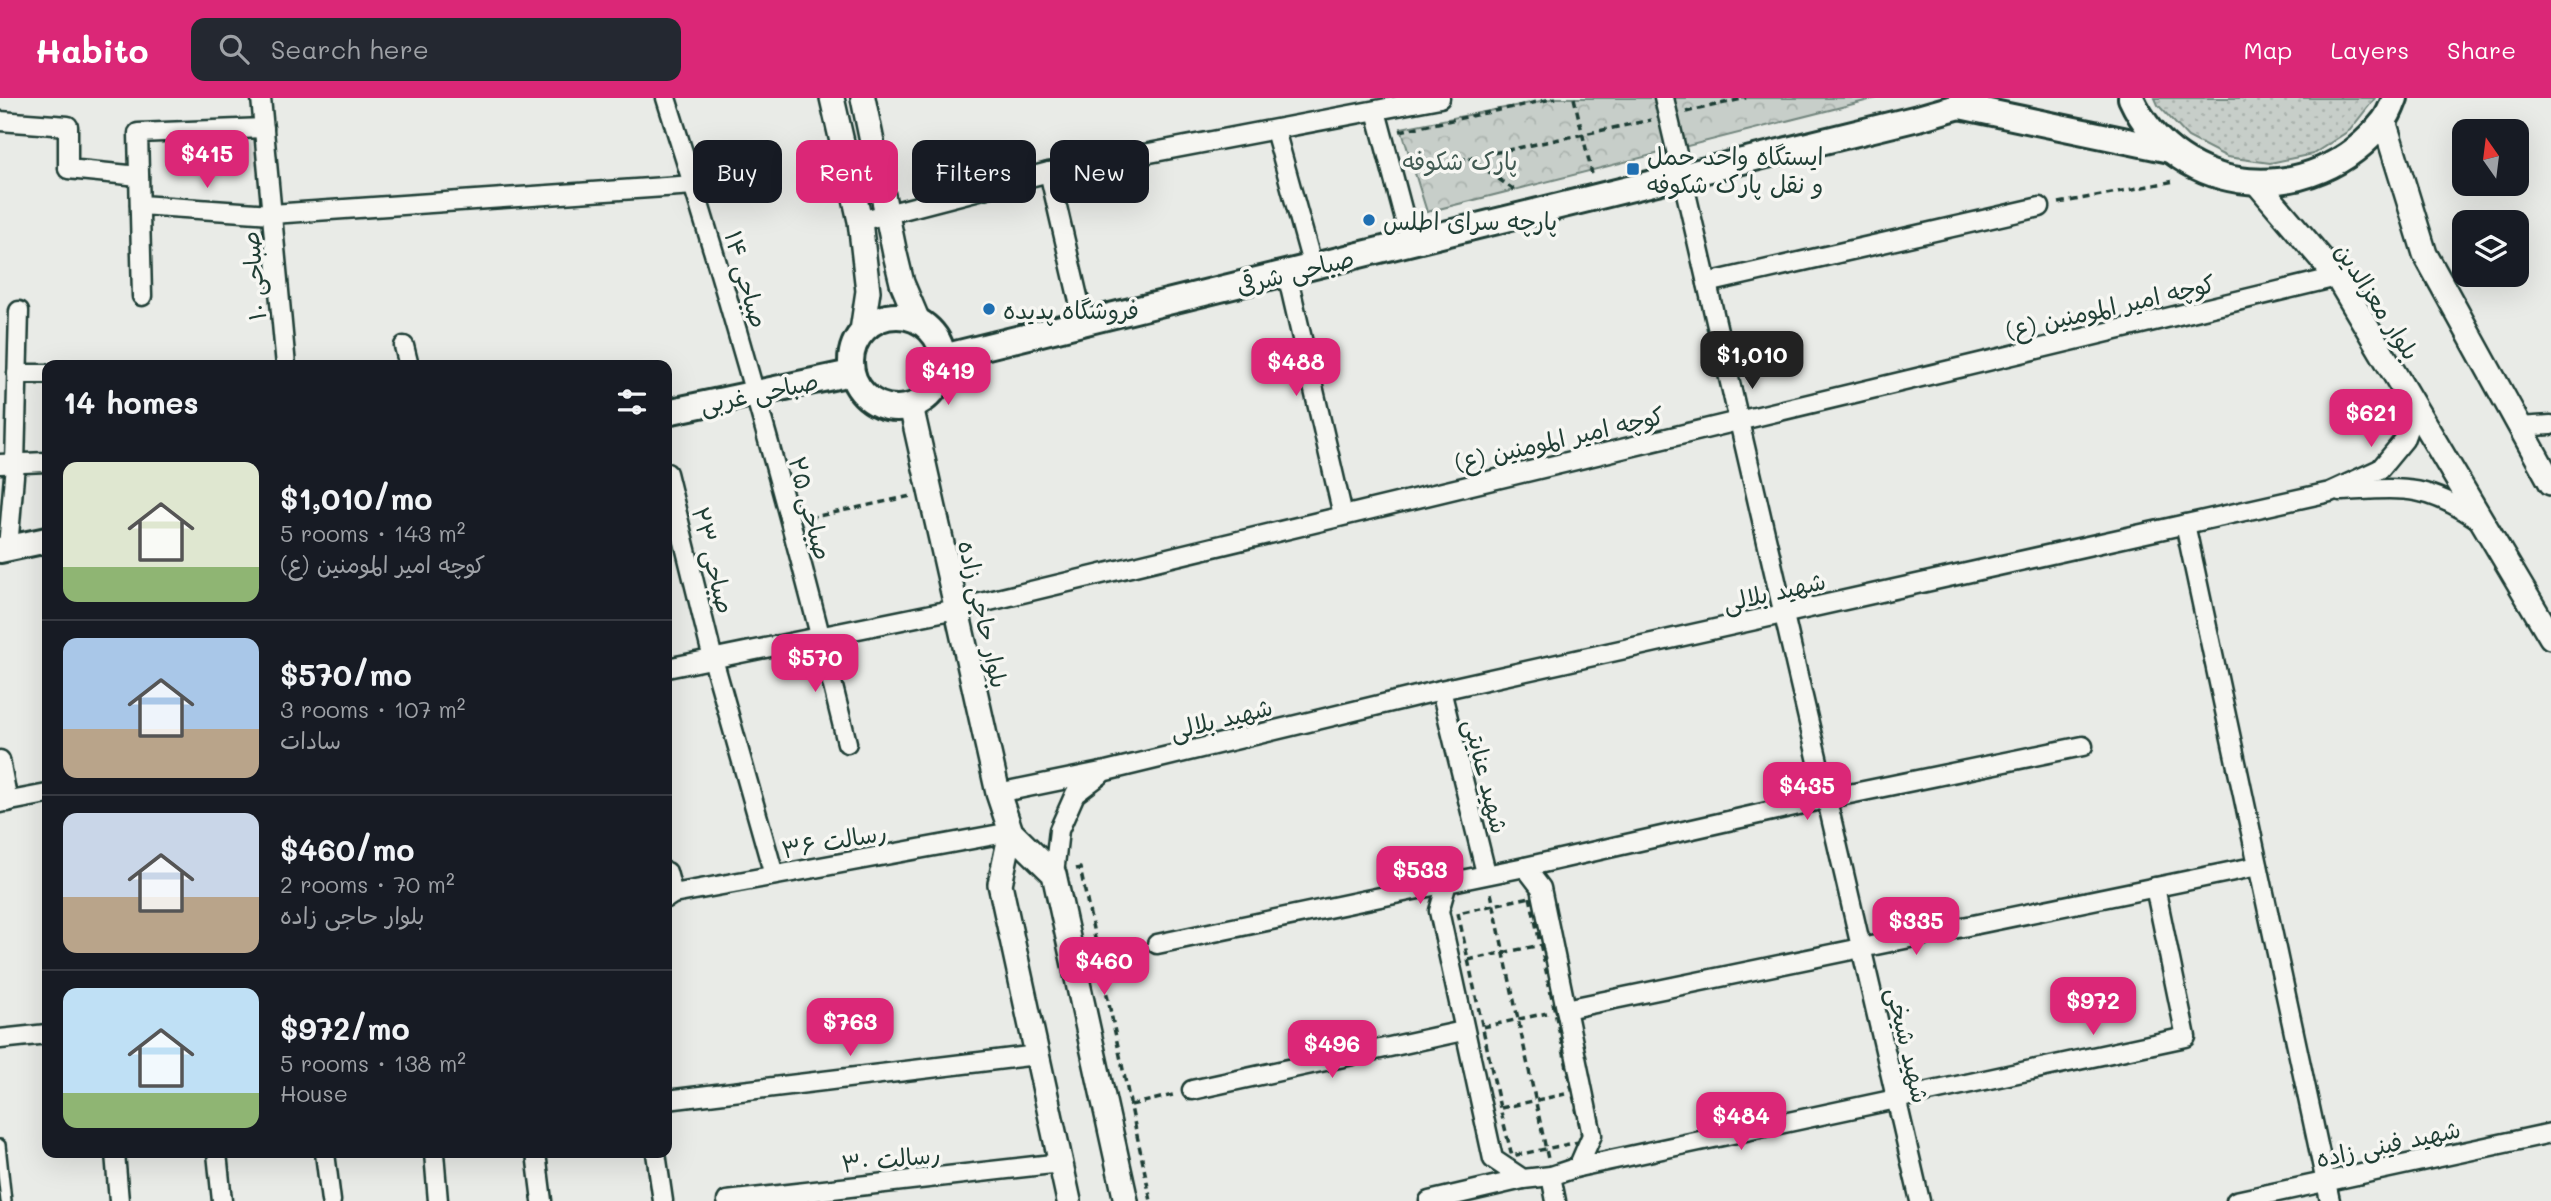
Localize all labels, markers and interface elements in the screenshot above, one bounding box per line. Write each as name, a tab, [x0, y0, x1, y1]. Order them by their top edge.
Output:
search box	[191, 18, 681, 81]
text: Habito	[35, 28, 149, 71]
icon: search	[215, 30, 253, 68]
text: Search here	[271, 32, 429, 66]
text: Map	[2244, 34, 2292, 65]
text: Layers	[2330, 34, 2409, 65]
text: Share	[2447, 34, 2516, 65]
north arrow	[2452, 119, 2529, 196]
map controls	[2452, 119, 2529, 287]
pin: $415	[166, 130, 248, 190]
text: $415	[181, 138, 233, 168]
chip: Buy	[693, 140, 782, 203]
chip: Rent	[796, 140, 898, 203]
chip: Filters	[912, 140, 1036, 203]
chip: New	[1050, 140, 1149, 203]
place label: ایستگاه واحد حمل و نقل پارک شکوفه	[1647, 140, 1824, 200]
park label: پارک شکوفه	[1402, 145, 1518, 177]
marker: ایستگاه واحد حمل و نقل پارک شکوفه	[1625, 161, 1641, 177]
place label: پارچه سرای اطلس	[1383, 205, 1557, 237]
button: layers	[2452, 210, 2529, 287]
marker: پارچه سرای اطلس	[1361, 212, 1377, 228]
street label: صباحی ۱۴	[717, 227, 776, 331]
street label: صباحی ۱۰	[234, 230, 273, 322]
street label: بلوار معزالدین	[2328, 237, 2427, 366]
street label: صباحی شرقی	[1233, 241, 1357, 302]
street label: کوچه امیر المومنین (ع)	[2002, 267, 2219, 348]
place label: فروشگاه پدیده	[1003, 294, 1139, 326]
marker: فروشگاه پدیده	[981, 301, 997, 317]
pin: $1,010	[1695, 331, 1809, 391]
pin: $488	[1255, 338, 1337, 398]
text: $1,010	[1716, 339, 1788, 369]
text: $488	[1267, 346, 1325, 376]
pin: $419	[907, 348, 989, 407]
text: $419	[922, 355, 974, 385]
street label: صباحی غربی	[697, 364, 821, 421]
text: 14 homes	[63, 382, 199, 422]
icon: filters	[613, 383, 651, 421]
pin: $621	[2330, 390, 2412, 449]
text: $621	[2345, 397, 2397, 427]
street label: کوچه امیر المومنین (ع)	[1451, 399, 1668, 480]
street label: صباحی ۲۵	[781, 453, 840, 563]
text: $1,010/mo	[280, 478, 432, 518]
icon: home	[119, 490, 203, 574]
street label: صباحی ۲۳	[685, 503, 742, 617]
text: 5 rooms · 143 m²	[280, 518, 466, 548]
street label: بلوار حاجی زاده	[951, 537, 1016, 691]
text: کوچه امیر المومنین (ع)	[280, 549, 485, 579]
street label: شهید بلالی	[1720, 564, 1829, 619]
pin: $570	[774, 634, 856, 694]
text: $570	[787, 642, 843, 672]
text: $570/mo	[280, 654, 412, 694]
icon: home	[119, 666, 203, 750]
street label: شهید بلالی	[1166, 690, 1276, 747]
text: 3 rooms · 107 m²	[280, 694, 466, 724]
street label: شهید عنایتی	[1457, 715, 1516, 837]
text: سادات	[280, 725, 341, 755]
pin: $435	[1766, 762, 1848, 822]
text: $435	[1779, 770, 1835, 800]
street label: رسالت ۳۶	[779, 816, 889, 864]
text: $460/mo	[280, 829, 415, 869]
icon: home	[119, 841, 203, 925]
pin: $533	[1379, 846, 1461, 906]
text: $533	[1392, 854, 1448, 884]
text: 2 rooms · 70 m²	[280, 869, 455, 899]
pin: $335	[1875, 898, 1957, 957]
text: بلوار حاجی زاده	[280, 900, 424, 930]
text: $335	[1888, 905, 1944, 935]
pin: $460	[1063, 937, 1145, 997]
text: $460	[1075, 945, 1133, 975]
pin: $972	[2052, 978, 2134, 1037]
street label: شهید شیخی	[1880, 984, 1937, 1106]
text: $972	[2066, 985, 2120, 1015]
pin: $763	[809, 998, 891, 1058]
text: $763	[823, 1006, 877, 1036]
text: $972/mo	[280, 1008, 410, 1048]
icon: home	[119, 1016, 203, 1100]
pin: $496	[1291, 1020, 1373, 1080]
text: $496	[1304, 1028, 1360, 1058]
text: 5 rooms · 138 m²	[280, 1048, 466, 1078]
text: House	[280, 1078, 348, 1108]
pin: $484	[1700, 1093, 1782, 1152]
text: $484	[1712, 1100, 1770, 1130]
street label: شهید فینی زاده	[2313, 1113, 2463, 1174]
street label: رسالت ۳۰	[840, 1137, 942, 1179]

